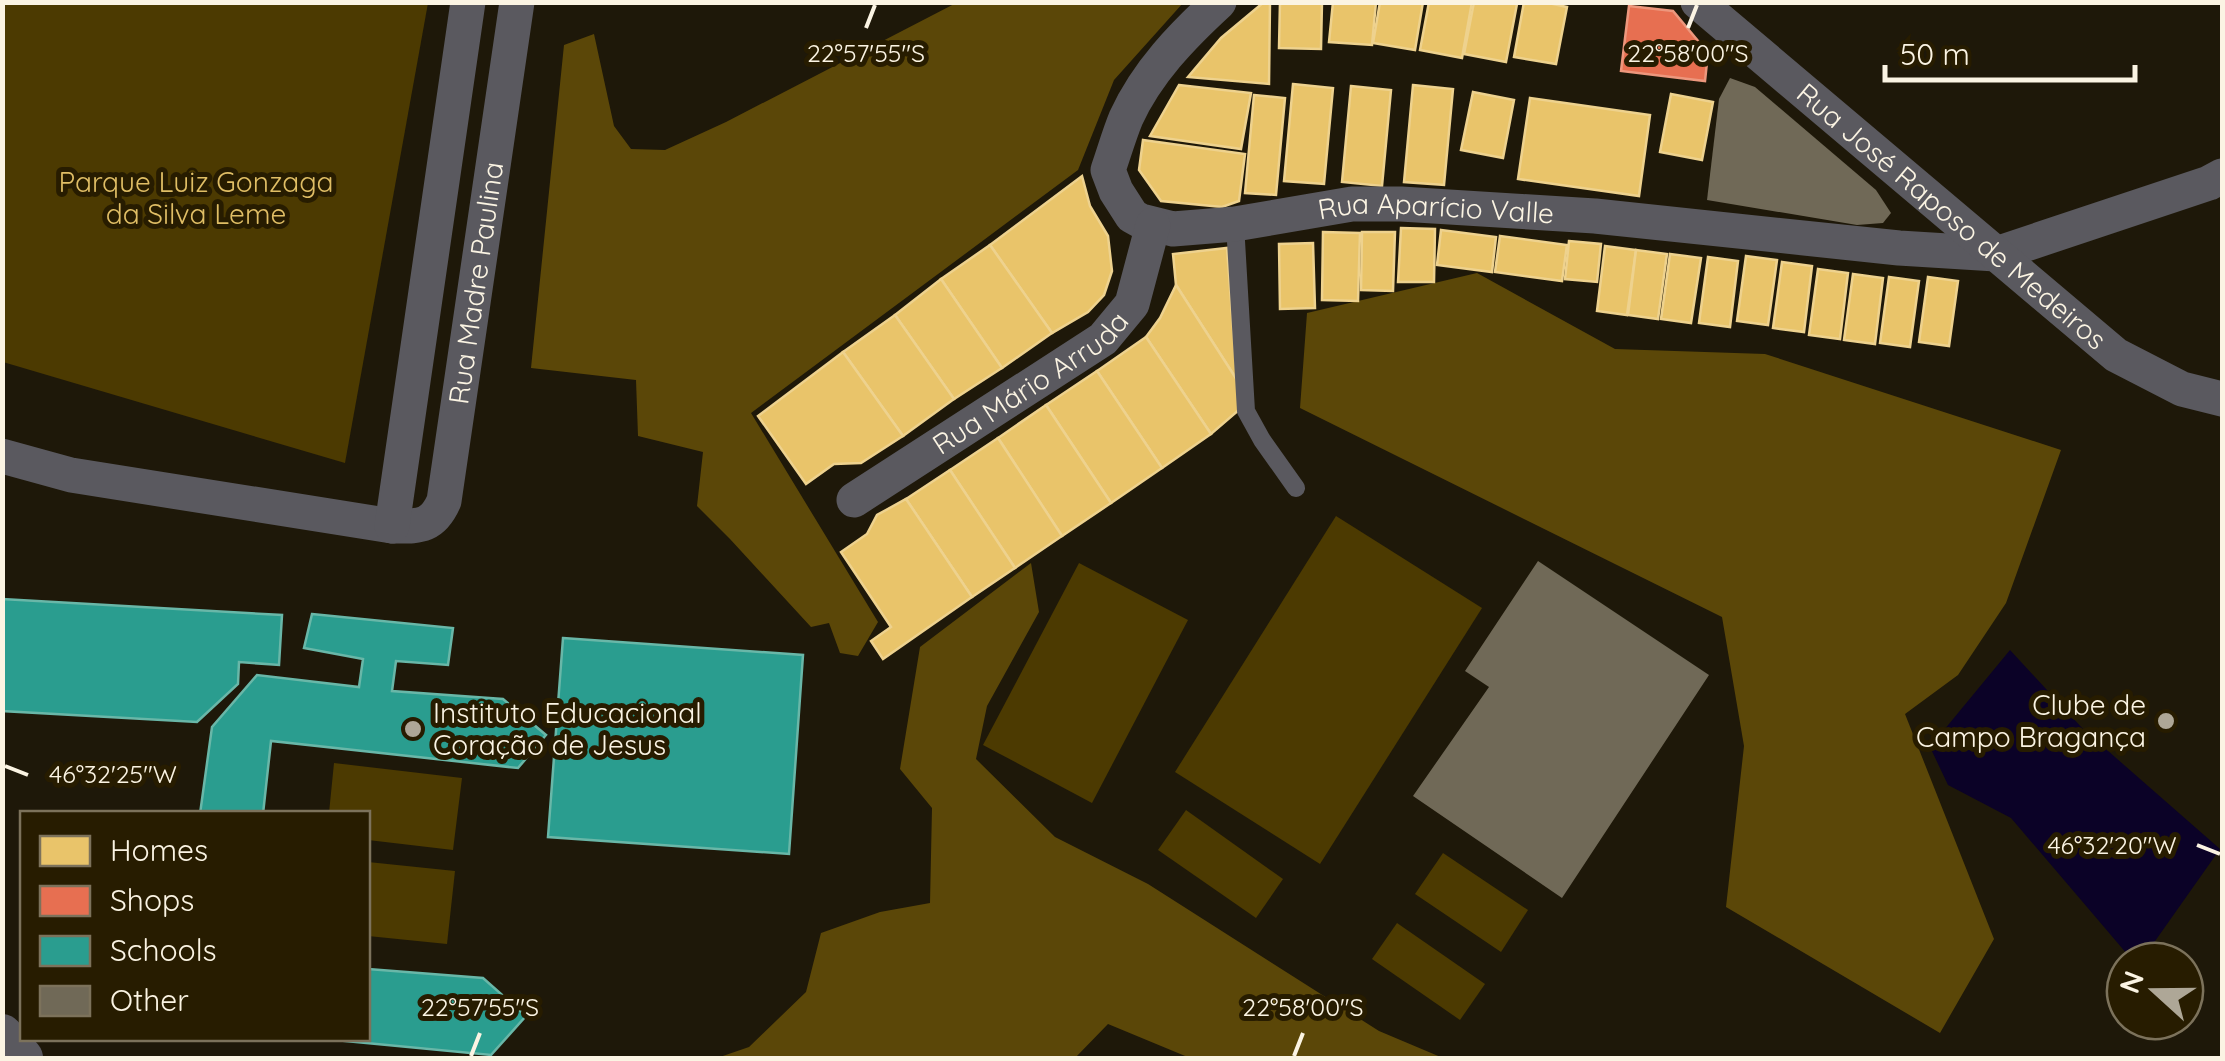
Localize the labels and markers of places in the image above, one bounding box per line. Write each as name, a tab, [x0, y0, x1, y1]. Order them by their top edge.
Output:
place label: Clube de Campo Bragança	[1916, 687, 2146, 754]
place label: Instituto Educacional Coração de Jesus	[433, 695, 702, 762]
marker: Clube de Campo Bragança	[2155, 710, 2177, 732]
marker: Instituto Educacional Coração de Jesus	[402, 718, 424, 740]

